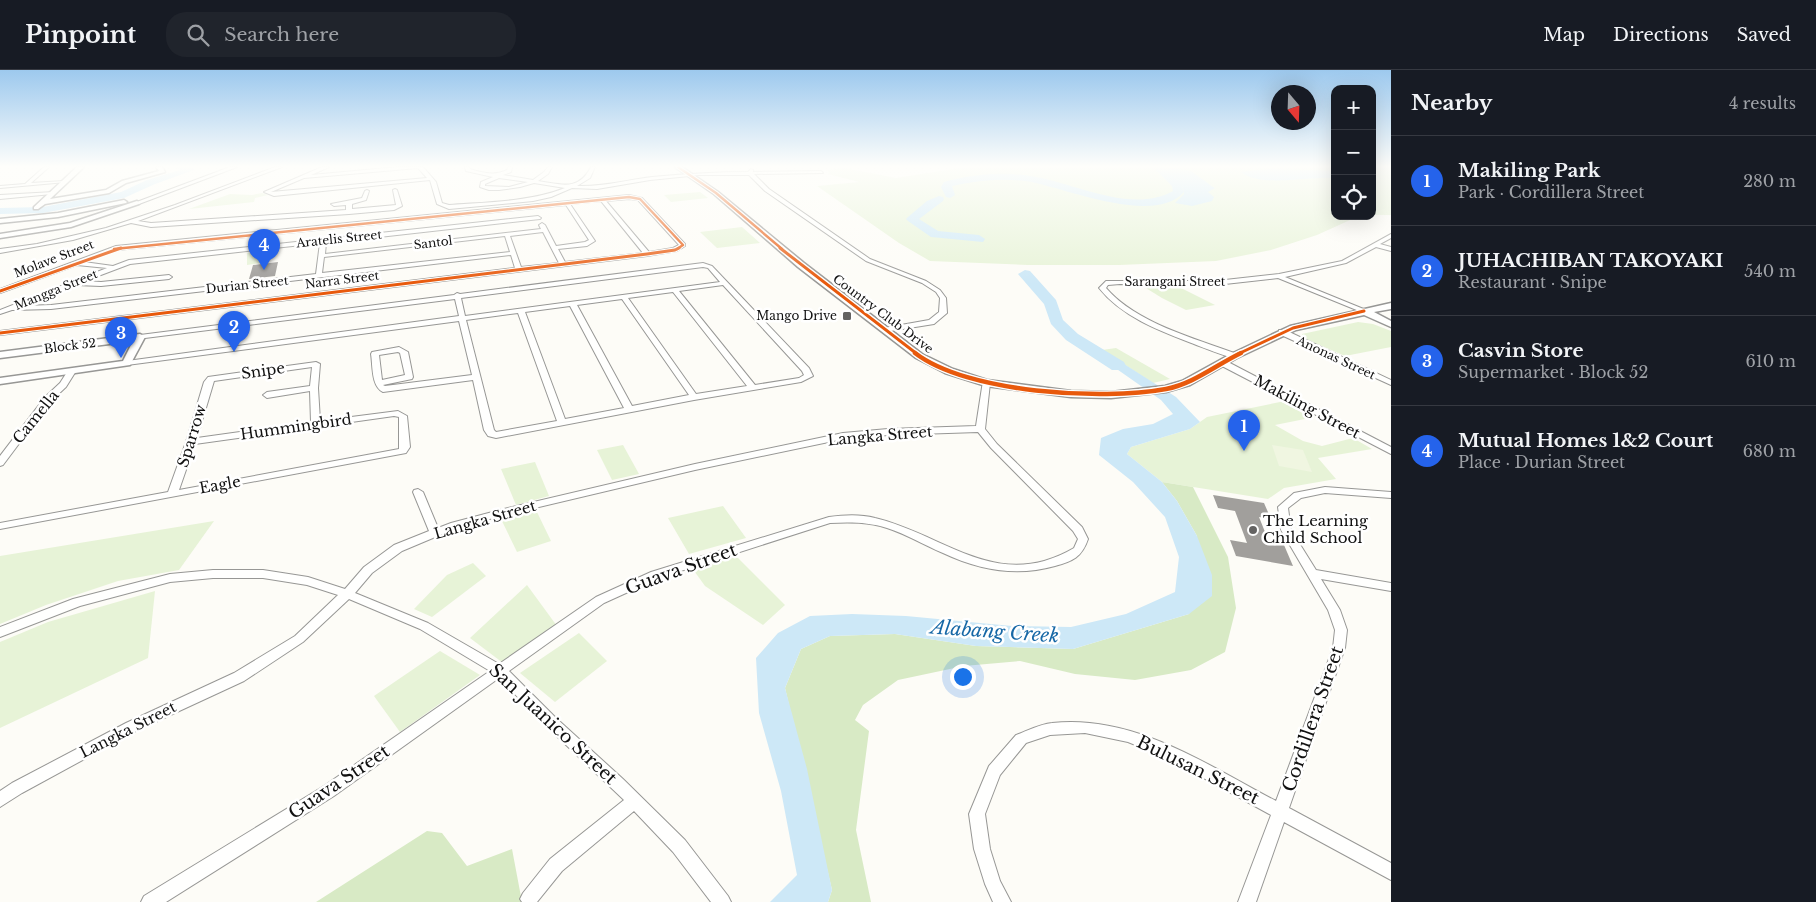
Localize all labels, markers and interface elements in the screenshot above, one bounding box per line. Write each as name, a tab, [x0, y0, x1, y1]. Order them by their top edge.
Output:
search box	[166, 12, 516, 57]
text: Pinpoint	[25, 20, 136, 49]
icon: search	[184, 21, 212, 49]
text: Search here	[224, 23, 339, 46]
text: Map	[1543, 24, 1585, 46]
text: Directions	[1613, 24, 1709, 46]
text: Saved	[1737, 24, 1791, 46]
north arrow	[1271, 85, 1316, 130]
map controls	[1331, 85, 1376, 220]
button: +	[1331, 85, 1376, 130]
text: Nearby	[1411, 90, 1492, 116]
text: 4 results	[1729, 93, 1796, 113]
button: −	[1331, 130, 1376, 175]
text: Makiling Park	[1458, 159, 1600, 182]
text: 1	[1424, 171, 1430, 191]
text: 280 m	[1743, 171, 1796, 191]
button: locate	[1331, 175, 1376, 220]
text: Park · Cordillera Street	[1458, 182, 1644, 202]
street label: Aratelis Street	[294, 226, 383, 251]
pin: 4	[248, 229, 280, 270]
street label: Santol	[413, 233, 453, 252]
street label: Molave Street	[12, 236, 96, 281]
text: JUHACHIBAN TAKOYAKI	[1458, 249, 1723, 272]
text: 2	[1422, 261, 1432, 281]
text: 540 m	[1744, 261, 1796, 281]
street label: Mangga Street	[12, 266, 100, 313]
street label: Narra Street	[304, 267, 380, 291]
street label: Country Club Drive	[830, 271, 937, 356]
text: Restaurant · Snipe	[1458, 272, 1607, 292]
street label: Durian Street	[205, 273, 289, 296]
street label: Sarangani Street	[1125, 274, 1226, 289]
place label: Mango Drive	[756, 308, 837, 323]
marker: Mango Drive	[841, 310, 853, 322]
pin: 2	[218, 311, 250, 352]
pin: 3	[105, 317, 137, 358]
street label: Anonas Street	[1293, 332, 1378, 383]
street label: Block 52	[43, 335, 97, 356]
text: Casvin Store	[1458, 339, 1584, 362]
text: 3	[1422, 351, 1432, 371]
text: 610 m	[1745, 351, 1796, 371]
street label: Snipe	[240, 358, 286, 383]
text: Supermarket · Block 52	[1458, 362, 1648, 382]
street label: Makiling Street	[1251, 371, 1364, 443]
street label: Camella	[8, 386, 63, 447]
street label: Sparrow	[173, 402, 210, 469]
street label: Hummingbird	[239, 409, 353, 444]
pin: 1	[1228, 410, 1260, 451]
street label: Langka Street	[827, 421, 934, 450]
text: Mutual Homes 1&2 Court	[1458, 429, 1713, 452]
text: 4	[1422, 441, 1432, 461]
text: 680 m	[1743, 441, 1796, 461]
text: Place · Durian Street	[1458, 452, 1625, 472]
street label: Eagle	[198, 472, 242, 497]
street label: Langka Street	[432, 496, 538, 543]
place label: The Learning Child School	[1263, 511, 1369, 547]
marker: The Learning Child School	[1247, 524, 1259, 536]
street label: Guava Street	[622, 539, 740, 599]
water label: Alabang Creek	[927, 615, 1060, 647]
street label: Cordillera Street	[1278, 643, 1348, 795]
street label: San Juanico Street	[484, 659, 622, 789]
your location	[950, 664, 976, 690]
street label: Langka Street	[77, 697, 179, 762]
street label: Bulusan Street	[1133, 731, 1263, 809]
street label: Guava Street	[284, 740, 394, 824]

